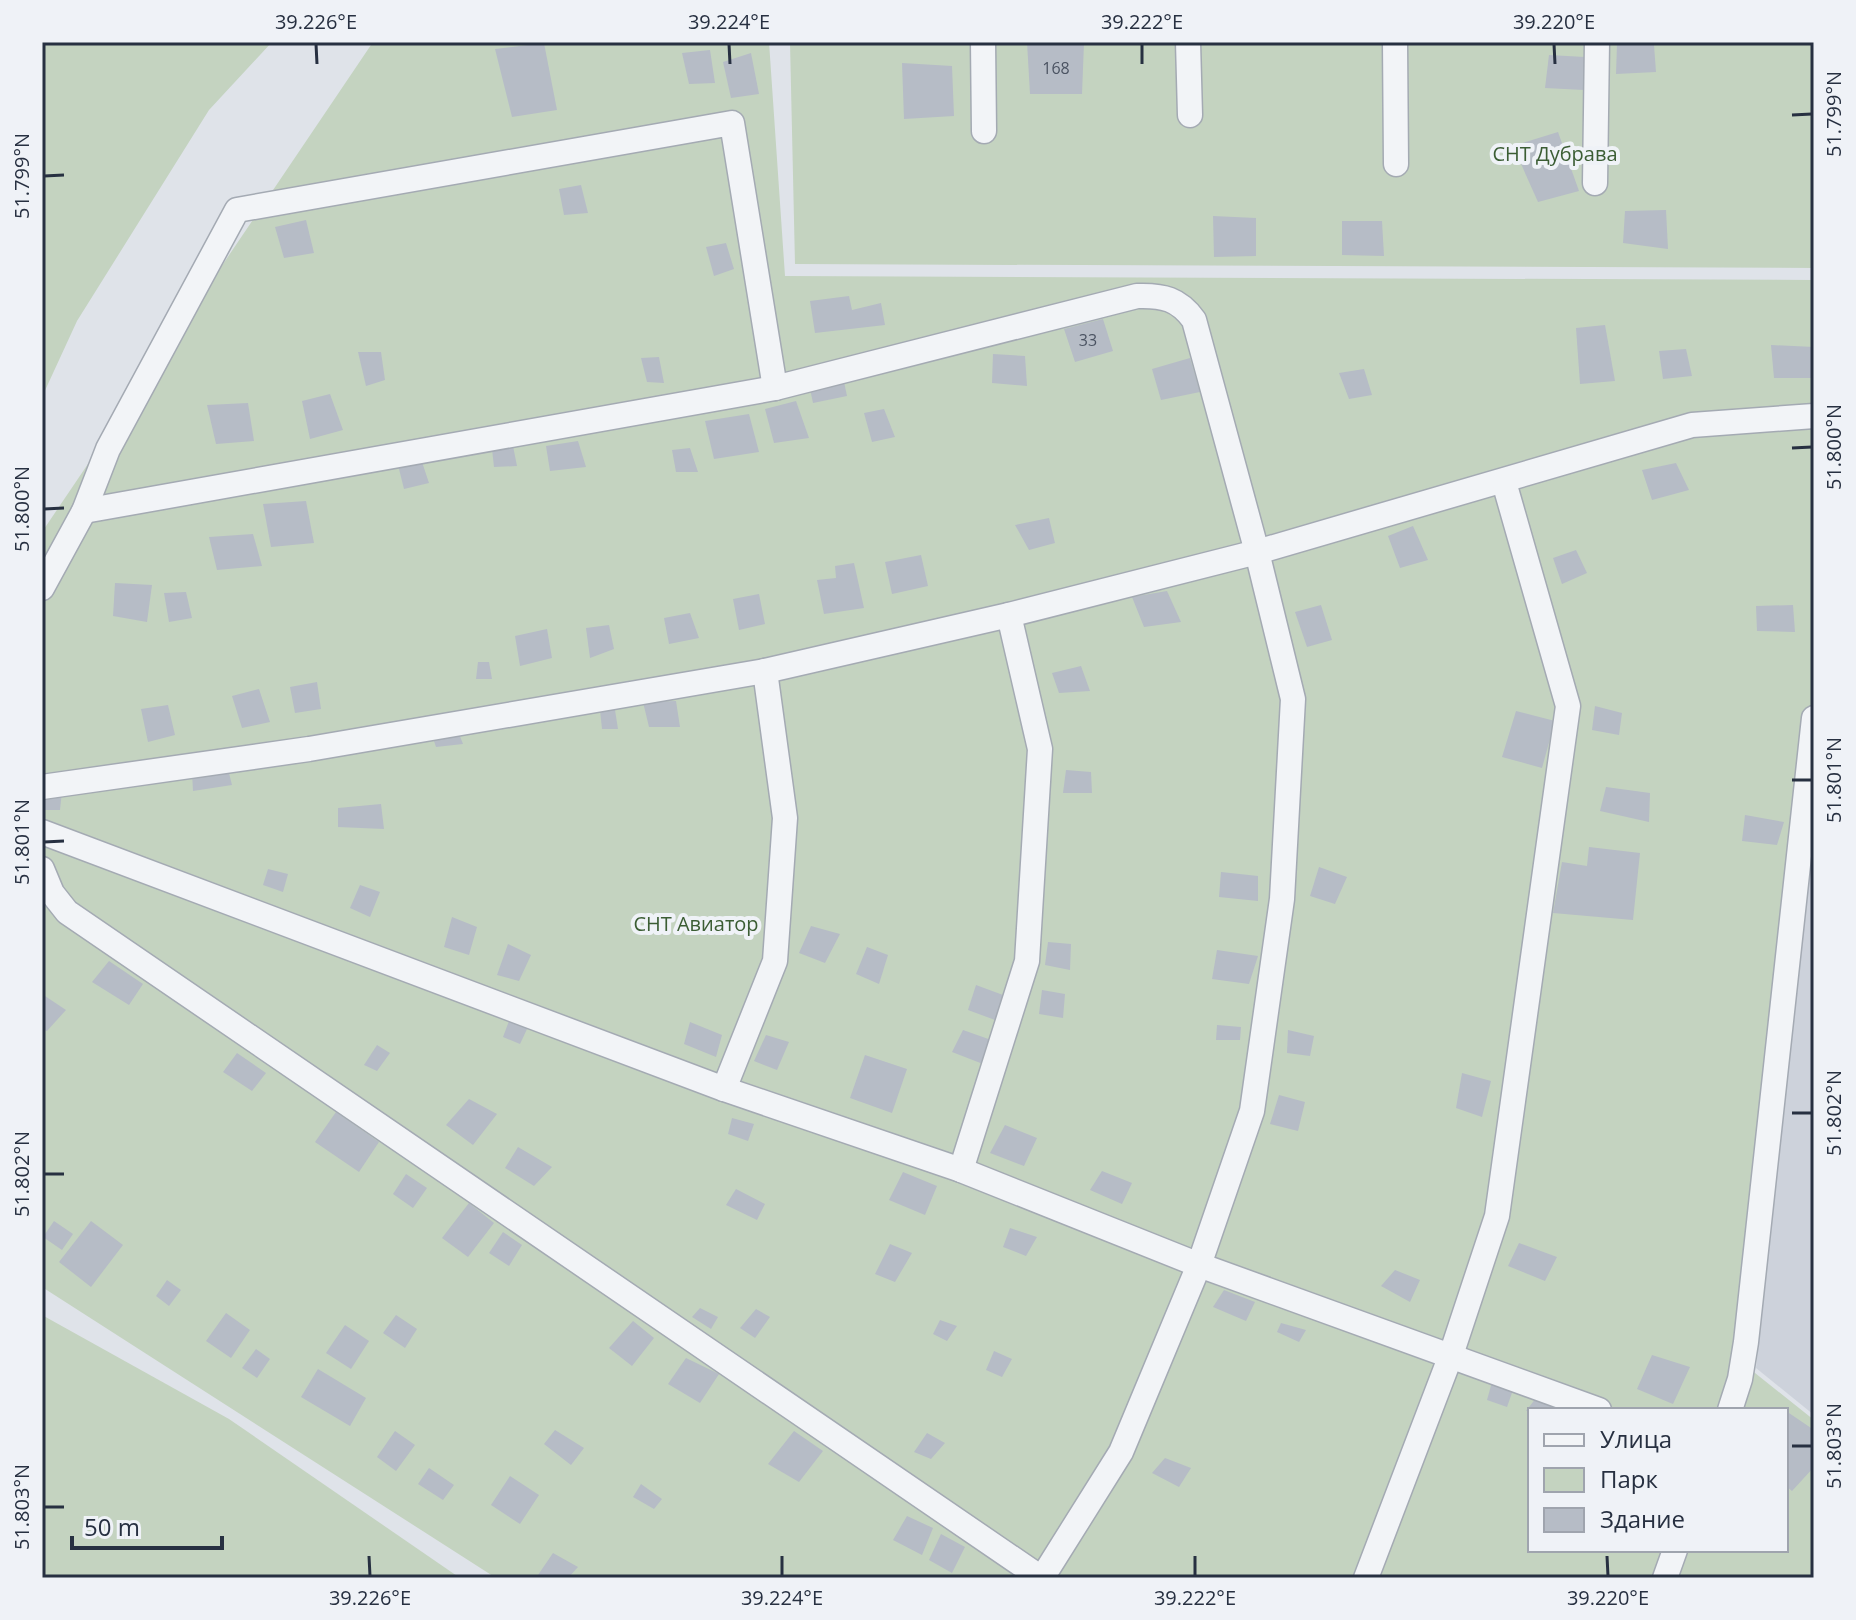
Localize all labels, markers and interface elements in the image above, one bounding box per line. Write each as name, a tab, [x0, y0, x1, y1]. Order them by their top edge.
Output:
text: 39.226°E	[275, 8, 357, 35]
text: 39.224°E	[688, 8, 770, 35]
text: 39.222°E	[1101, 8, 1183, 35]
text: 39.220°E	[1513, 8, 1595, 35]
house number: 168	[1042, 57, 1070, 79]
text: 51.799°N	[1820, 71, 1847, 157]
text: 51.799°N	[8, 133, 35, 219]
park label: СНТ Дубрава	[1492, 140, 1618, 167]
house number: 33	[1079, 329, 1097, 351]
text: 51.800°N	[1820, 404, 1847, 490]
text: 51.800°N	[8, 466, 35, 552]
text: 51.801°N	[1820, 737, 1847, 823]
text: 51.801°N	[8, 799, 35, 885]
park label: СНТ Авиатор	[633, 910, 759, 937]
text: 51.802°N	[1820, 1070, 1847, 1156]
text: 51.802°N	[8, 1131, 35, 1217]
text: 51.803°N	[1820, 1403, 1847, 1489]
legend	[1528, 1408, 1788, 1552]
text: Улица	[1600, 1422, 1672, 1455]
text: Парк	[1600, 1462, 1658, 1495]
text: 51.803°N	[8, 1464, 35, 1550]
scale bar	[72, 1500, 222, 1550]
text: Здание	[1600, 1502, 1685, 1535]
text: 50 m	[84, 1510, 140, 1543]
text: 39.226°E	[329, 1584, 411, 1611]
text: 39.224°E	[741, 1584, 823, 1611]
text: 39.222°E	[1154, 1584, 1236, 1611]
text: 39.220°E	[1567, 1584, 1649, 1611]

